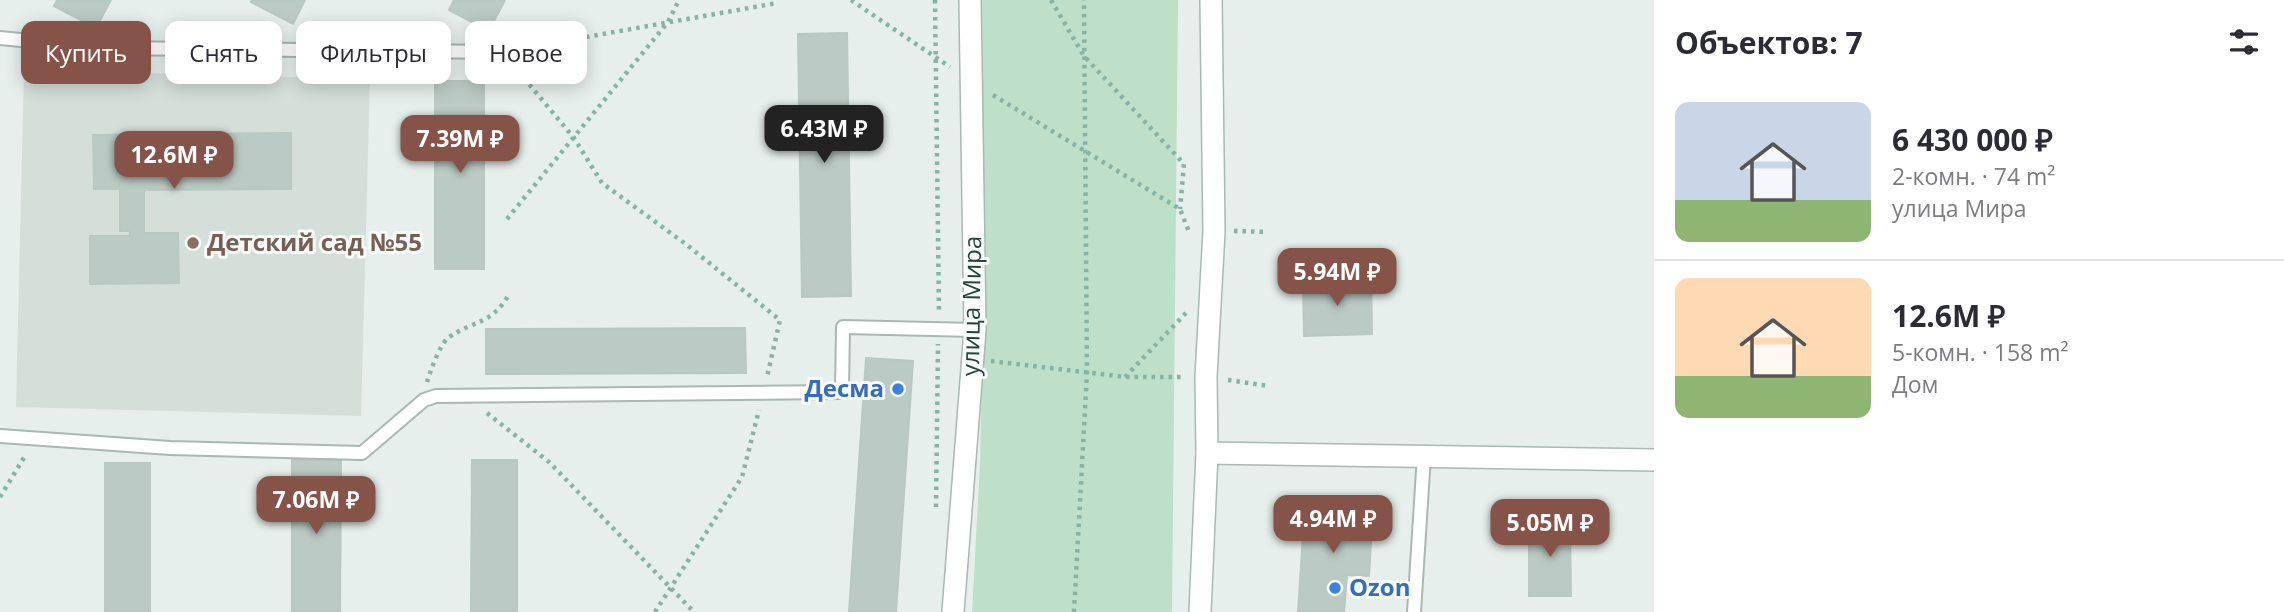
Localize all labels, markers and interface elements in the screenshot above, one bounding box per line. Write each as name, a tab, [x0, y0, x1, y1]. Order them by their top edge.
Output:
chip: Купить	[21, 21, 151, 84]
chip: Снять	[165, 21, 282, 84]
chip: Фильтры	[296, 21, 451, 84]
chip: Новое	[465, 21, 587, 84]
text: Объектов: 7	[1675, 22, 1863, 63]
icon: filters	[2225, 23, 2263, 61]
pin: 6.43M ₽	[759, 106, 889, 165]
text: 6.43M ₽	[780, 112, 868, 144]
pin: 7.39M ₽	[395, 116, 525, 175]
text: 6 430 000 ₽	[1892, 119, 2053, 160]
text: 7.39M ₽	[416, 122, 504, 154]
icon: home	[1731, 130, 1815, 214]
pin: 12.6M ₽	[109, 132, 239, 191]
text: 12.6M ₽	[130, 138, 218, 170]
text: 2-комн. · 74 m²	[1892, 160, 2055, 192]
text: улица Мира	[1892, 192, 2027, 224]
place label: Детский сад №55	[207, 225, 422, 258]
marker: Детский сад №55	[185, 235, 201, 251]
street label: улица Мира	[953, 235, 988, 376]
pin: 5.94M ₽	[1272, 248, 1402, 308]
text: 5.94M ₽	[1293, 255, 1381, 287]
text: 12.6M ₽	[1892, 295, 2006, 336]
icon: home	[1731, 306, 1815, 390]
text: 5-комн. · 158 m²	[1892, 336, 2068, 368]
text: Дом	[1892, 368, 1938, 400]
place label: Десма	[804, 371, 884, 404]
marker: Десма	[890, 381, 906, 397]
pin: 7.06M ₽	[251, 476, 381, 536]
text: 7.06M ₽	[272, 483, 360, 515]
pin: 4.94M ₽	[1268, 496, 1398, 555]
pin: 5.05M ₽	[1485, 500, 1615, 559]
text: 4.94M ₽	[1289, 502, 1377, 534]
text: 5.05M ₽	[1506, 506, 1594, 538]
place label: Ozon	[1349, 570, 1410, 603]
marker: Ozon	[1327, 580, 1343, 596]

